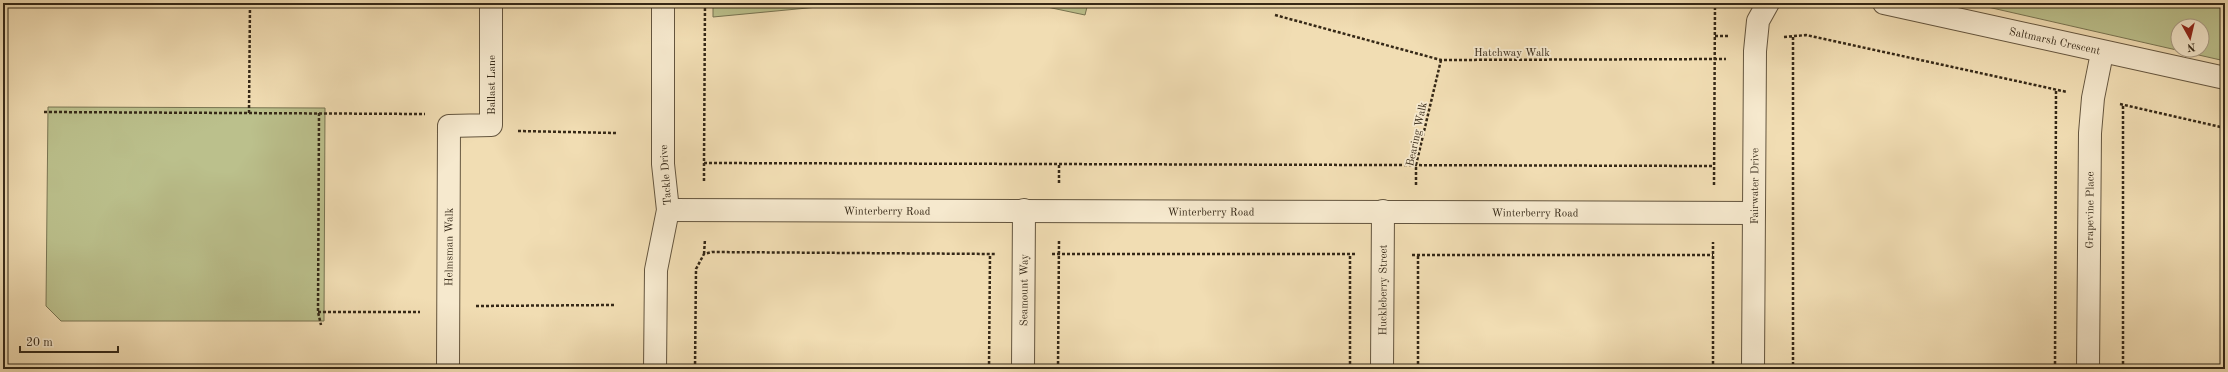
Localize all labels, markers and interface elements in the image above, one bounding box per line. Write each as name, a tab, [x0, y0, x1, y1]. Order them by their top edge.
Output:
north arrow	[2170, 18, 2210, 58]
street label: Saltmarsh Crescent	[2008, 27, 2101, 57]
text: N	[2186, 40, 2196, 53]
street label: Hatchway Walk	[1474, 48, 1550, 59]
street label: Ballast Lane	[487, 55, 498, 115]
street label: Bearing Walk	[1405, 101, 1430, 167]
street label: Tackle Drive	[659, 144, 674, 206]
street label: Fairwater Drive	[1750, 148, 1761, 224]
street label: Grapevine Place	[2085, 171, 2097, 249]
street label: Winterberry Road	[844, 206, 931, 218]
street label: Helmsman Walk	[444, 207, 456, 286]
street label: Winterberry Road	[1168, 207, 1255, 219]
street label: Winterberry Road	[1492, 208, 1579, 220]
street label: Huckleberry Street	[1378, 244, 1390, 336]
street label: Seamount Way	[1019, 254, 1031, 326]
scale bar	[20, 328, 118, 354]
text: 20 m	[26, 337, 53, 349]

